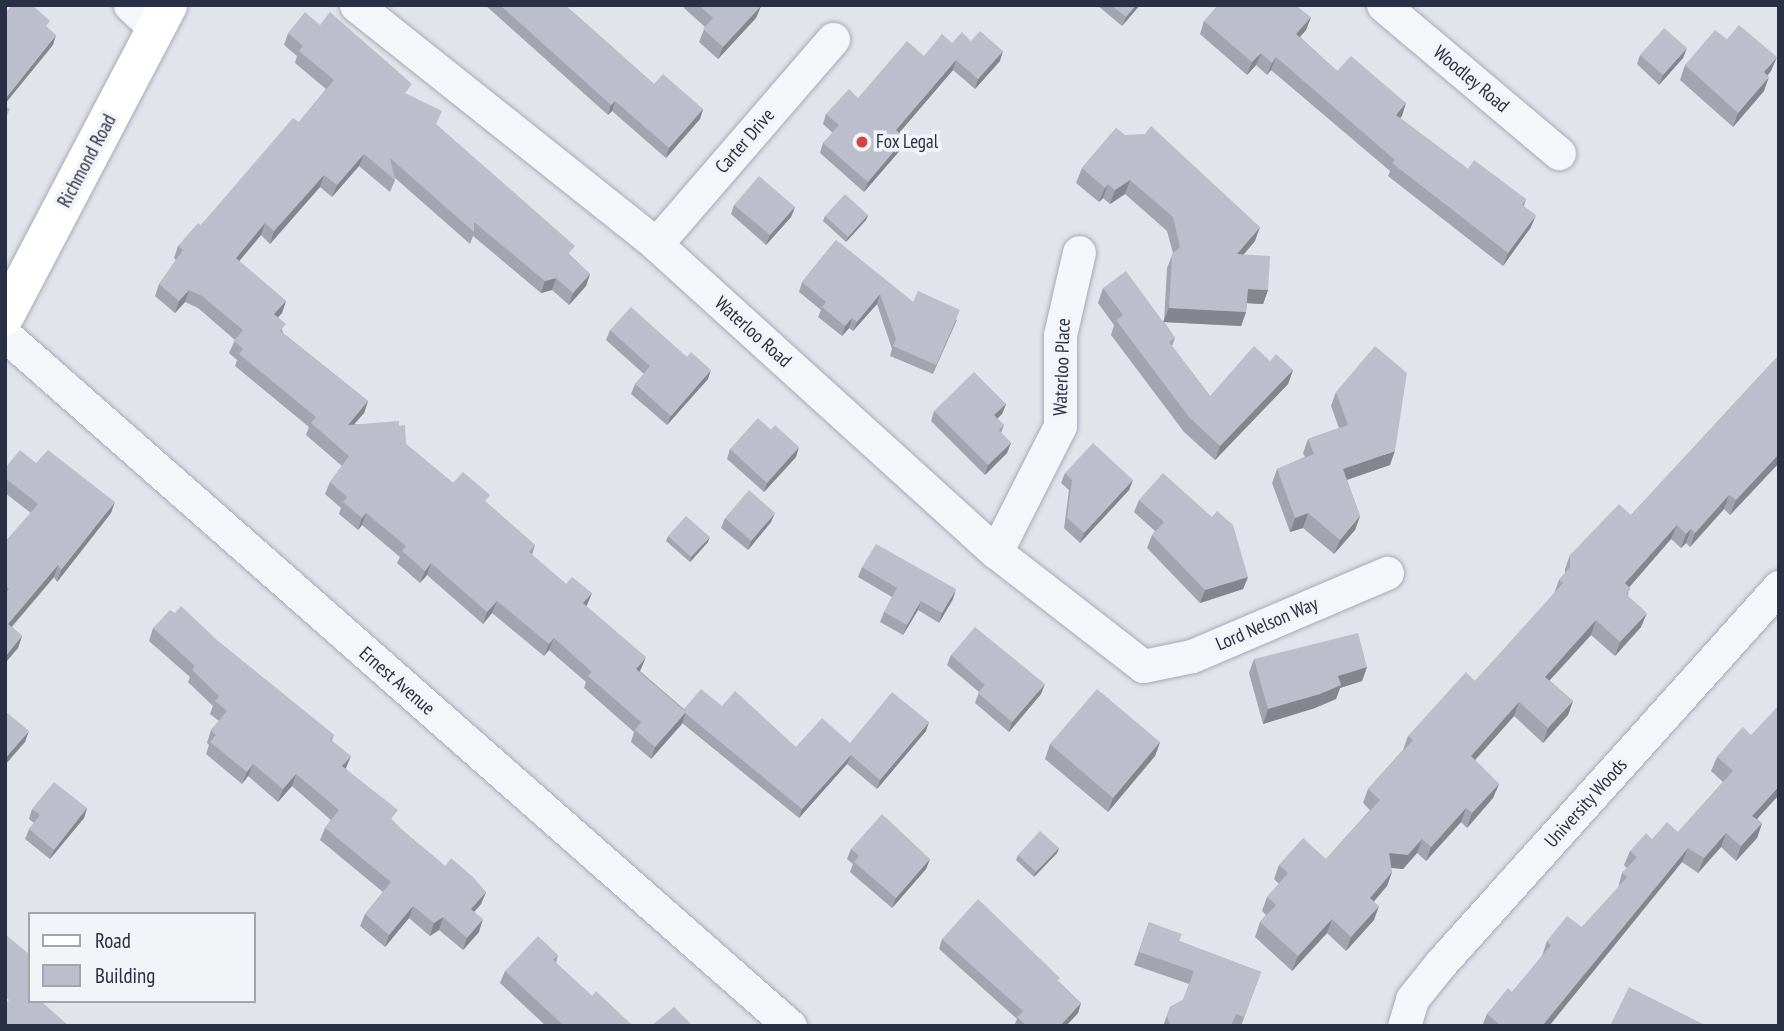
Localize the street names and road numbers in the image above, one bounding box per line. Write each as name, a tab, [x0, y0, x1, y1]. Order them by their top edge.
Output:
street label: Woodley Road	[1428, 41, 1514, 117]
street label: Carter Drive	[711, 104, 779, 178]
street label: Richmond Road	[53, 111, 121, 211]
street label: Waterloo Road	[710, 292, 796, 372]
street label: Waterloo Place	[1049, 318, 1075, 416]
street label: Lord Nelson Way	[1212, 592, 1322, 656]
street label: Ernest Avenue	[354, 642, 440, 720]
street label: University Woods	[1540, 753, 1632, 853]

